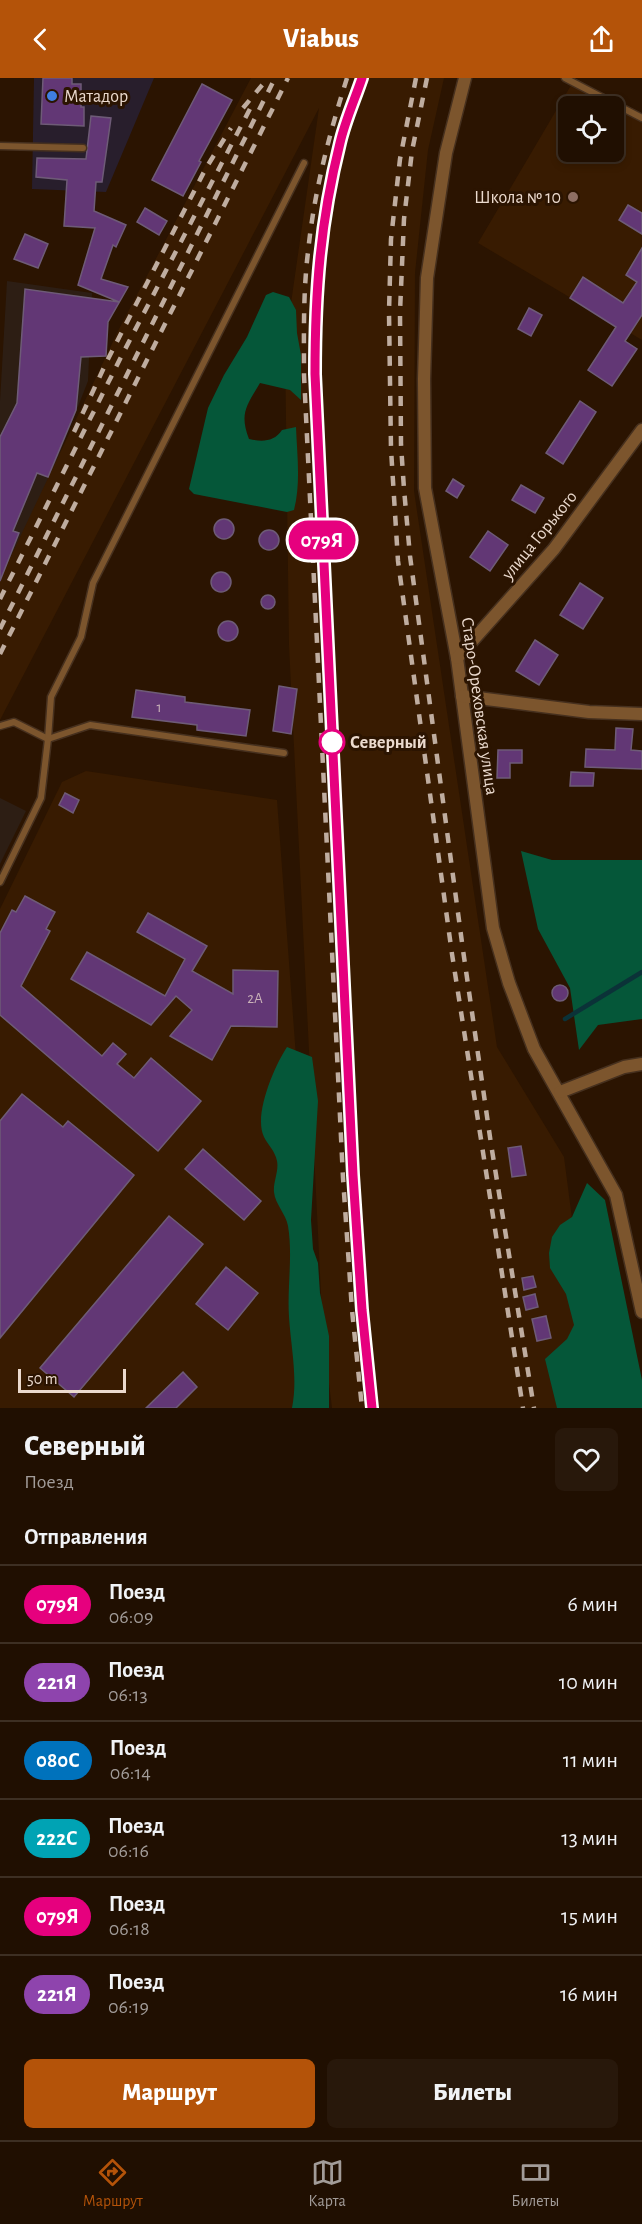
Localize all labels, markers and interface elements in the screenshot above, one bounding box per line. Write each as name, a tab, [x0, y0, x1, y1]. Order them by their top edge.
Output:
icon: back	[24, 23, 57, 56]
icon: share	[585, 23, 618, 56]
text: Viabus	[283, 25, 359, 52]
place label: Матадор	[64, 88, 128, 106]
marker: Матадор	[45, 89, 59, 103]
map controls	[558, 96, 624, 162]
button: locate	[558, 96, 624, 162]
place label: Школа № 10	[474, 189, 561, 207]
marker: Школа № 10	[566, 190, 580, 204]
street label: улица Горького	[498, 488, 581, 584]
line badge: 079Я	[280, 520, 364, 560]
text: 079Я	[301, 530, 343, 551]
street label: Старо-Ореховская улица	[458, 616, 500, 796]
house number: 1	[156, 700, 162, 715]
marker: Северный	[319, 729, 345, 755]
place label: Северный	[350, 734, 427, 752]
house number: 2А	[247, 991, 263, 1006]
scale bar	[18, 1366, 126, 1394]
text: 50 m	[27, 1371, 58, 1387]
button: heart	[555, 1428, 618, 1491]
text: Северный	[24, 1433, 146, 1461]
text: Поезд	[24, 1472, 74, 1492]
text: Отправления	[24, 1526, 148, 1548]
text: Поезд	[109, 1581, 165, 1603]
text: 6 мин	[567, 1593, 618, 1615]
text: 079Я	[36, 1594, 79, 1615]
text: 06:09	[109, 1607, 153, 1627]
text: Поезд	[108, 1659, 164, 1681]
text: 10 мин	[559, 1671, 618, 1693]
text: 221Я	[37, 1672, 77, 1693]
text: 06:13	[108, 1685, 148, 1705]
text: Поезд	[110, 1737, 166, 1759]
text: 11 мин	[563, 1749, 618, 1771]
text: 080С	[36, 1750, 80, 1771]
text: 06:14	[110, 1763, 151, 1783]
text: Поезд	[108, 1815, 164, 1837]
text: 13 мин	[561, 1827, 618, 1849]
text: 222С	[36, 1828, 78, 1849]
text: 06:16	[108, 1841, 149, 1861]
text: Поезд	[109, 1893, 165, 1915]
text: 15 мин	[561, 1905, 618, 1927]
text: 079Я	[36, 1906, 79, 1927]
text: 06:18	[109, 1919, 150, 1939]
text: Поезд	[108, 1971, 164, 1993]
text: 16 мин	[560, 1983, 618, 2005]
text: 221Я	[37, 1984, 77, 2005]
text: 06:19	[108, 1997, 149, 2017]
button: Маршрут	[24, 2059, 315, 2128]
button: Билеты	[327, 2059, 618, 2128]
tab: Маршрут	[83, 2156, 143, 2211]
tab: Карта	[308, 2156, 346, 2211]
tab: Билеты	[511, 2156, 559, 2211]

